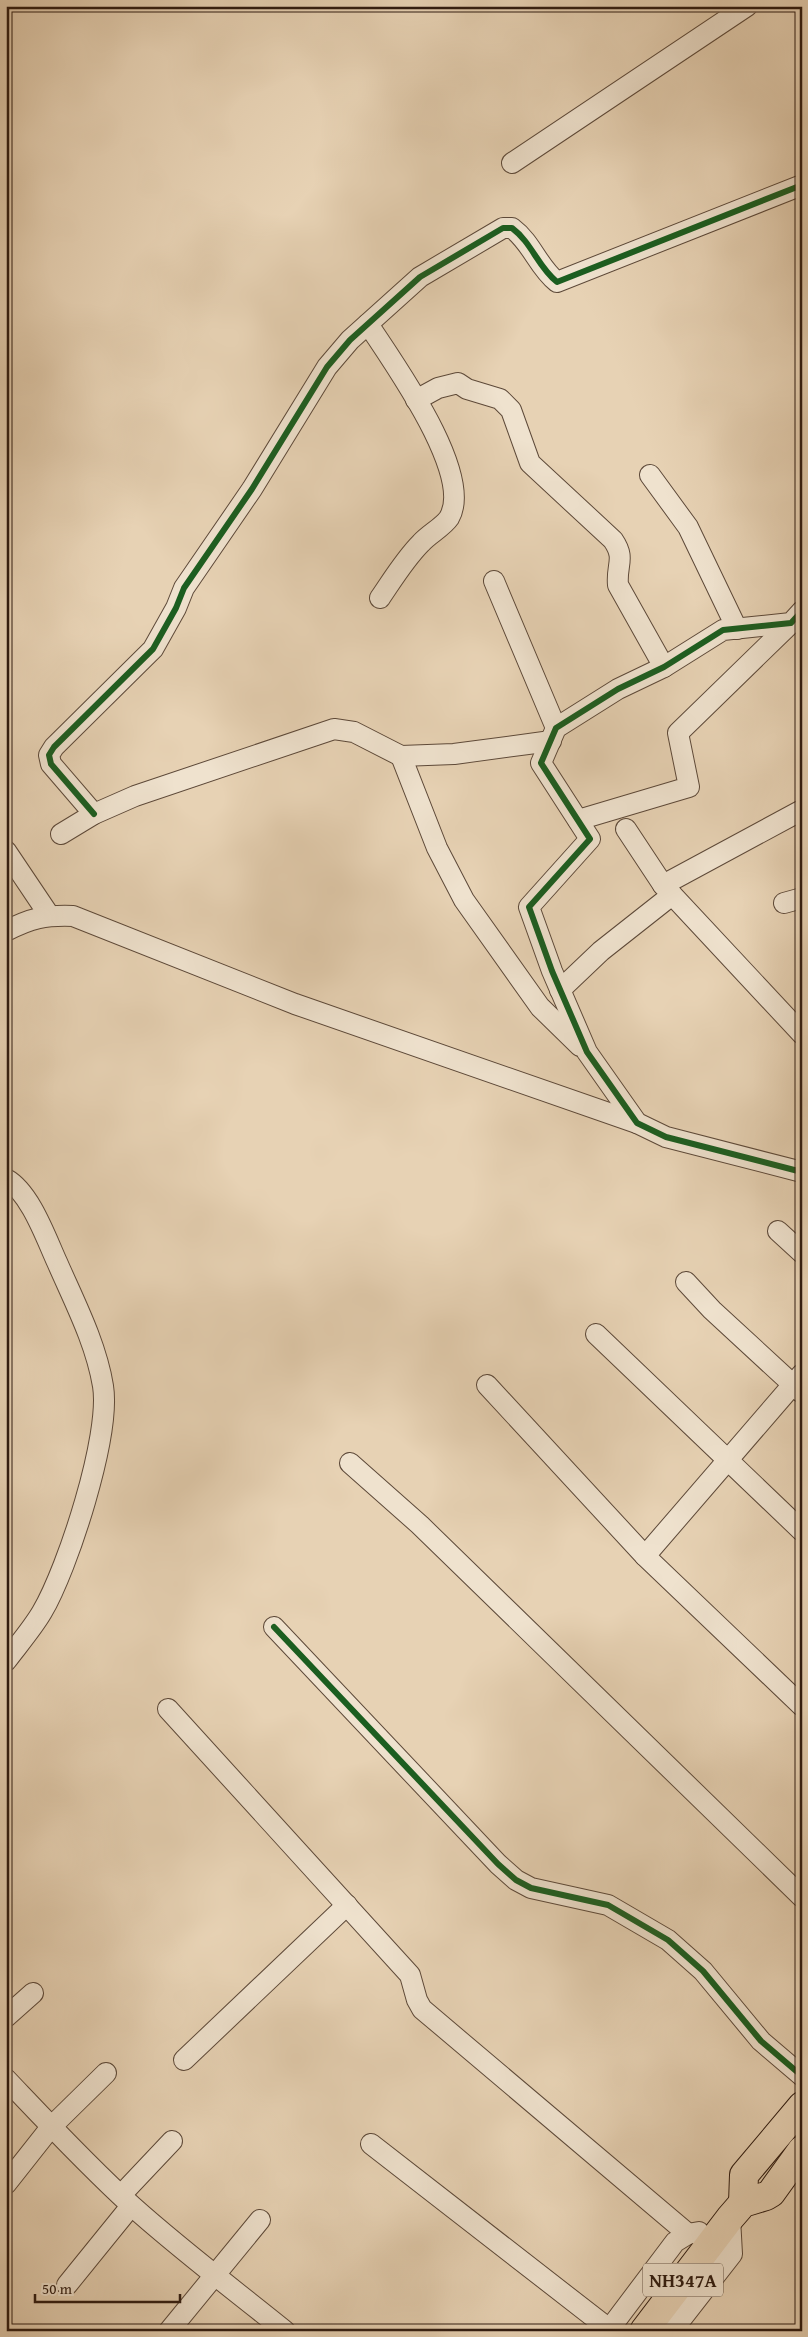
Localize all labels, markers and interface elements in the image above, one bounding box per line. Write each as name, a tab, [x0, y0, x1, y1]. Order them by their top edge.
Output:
road number: NH347A	[643, 2264, 723, 2296]
scale bar	[35, 2272, 180, 2304]
text: 50 m	[42, 2278, 73, 2299]

